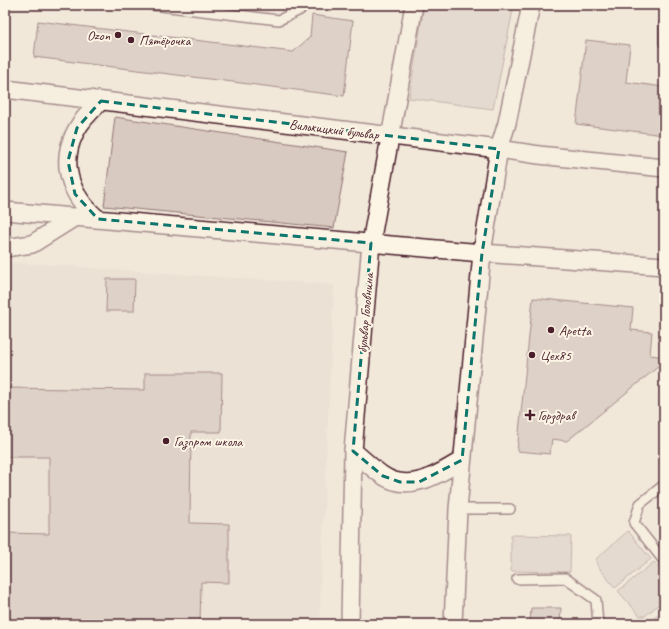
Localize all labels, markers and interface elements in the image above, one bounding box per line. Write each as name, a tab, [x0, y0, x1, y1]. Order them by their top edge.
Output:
place label: Ozon	[87, 27, 111, 44]
marker: Ozon	[113, 30, 123, 40]
place label: Пятёрочка	[139, 32, 192, 49]
marker: Пятёрочка	[126, 35, 136, 45]
street label: Вилькицкий бульвар	[288, 116, 380, 144]
street label: бульвар Головнина	[354, 271, 378, 354]
place label: Apetta	[559, 322, 592, 339]
marker: Apetta	[546, 325, 556, 335]
place label: Цех85	[540, 347, 572, 364]
marker: Цех85	[527, 350, 537, 360]
place label: Горздрав	[538, 407, 577, 424]
marker: Горздрав	[525, 410, 535, 420]
place label: Газпром школа	[174, 433, 243, 450]
marker: Газпром школа	[161, 436, 171, 446]

